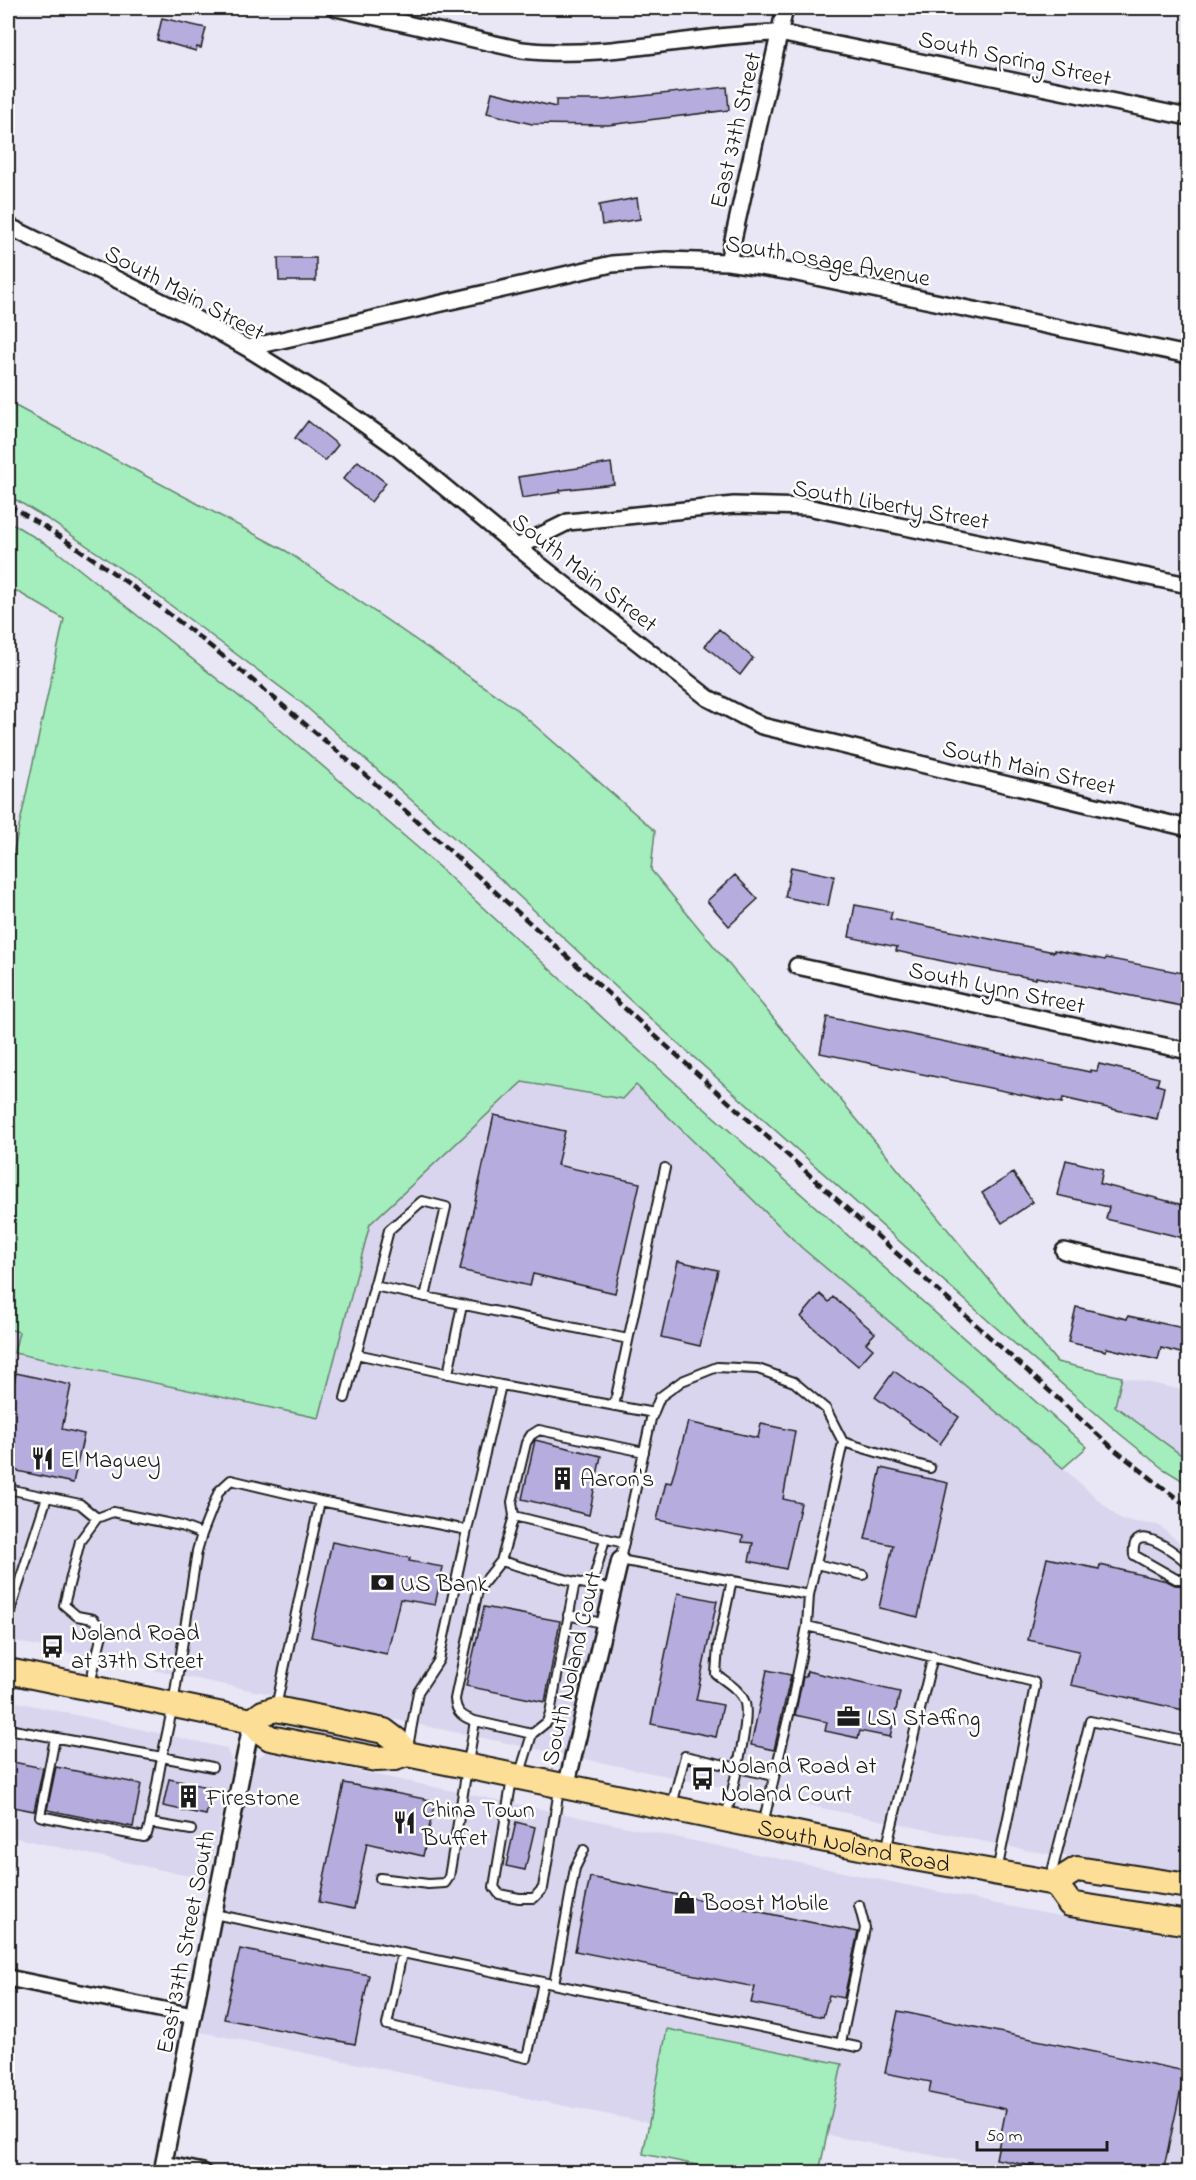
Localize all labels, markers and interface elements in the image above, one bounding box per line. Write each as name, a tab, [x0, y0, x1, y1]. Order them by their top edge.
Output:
street label: South Spring Street	[915, 23, 1114, 98]
street label: East 37th Street	[702, 49, 772, 212]
street label: South Osage Avenue	[722, 227, 933, 298]
street label: South Main Street	[97, 237, 270, 351]
street label: South Liberty Street	[789, 472, 992, 542]
street label: South Main Street	[503, 506, 664, 642]
street label: South Main Street	[938, 732, 1119, 806]
street label: South Lynn Street	[905, 954, 1088, 1026]
place label: El Maguey	[60, 1444, 161, 1480]
restaurant icon: El Maguey	[29, 1446, 55, 1472]
place label: Aaron's	[580, 1463, 654, 1498]
building icon: Aaron's	[549, 1465, 575, 1491]
place label: US Bank	[400, 1568, 489, 1603]
street label: South Noland Court	[534, 1568, 613, 1769]
bank icon: US Bank	[369, 1570, 395, 1596]
place label: Noland Road at 37th Street	[71, 1617, 204, 1680]
bus stop icon: Noland Road at 37th Street	[40, 1633, 66, 1659]
place label: LSI Staffing	[867, 1702, 980, 1737]
office icon: LSI Staffing	[836, 1704, 862, 1730]
place label: Noland Road at Noland Court	[721, 1750, 877, 1813]
bus stop icon: Noland Road at Noland Court	[690, 1766, 716, 1792]
place label: Firestone	[205, 1782, 300, 1817]
building icon: Firestone	[175, 1784, 201, 1810]
place label: China Town Buffet	[421, 1794, 535, 1857]
restaurant icon: China Town Buffet	[391, 1810, 417, 1836]
street label: South Noland Road	[754, 1811, 953, 1884]
street label: East 37th Street South	[149, 1828, 226, 2057]
place label: Boost Mobile	[702, 1887, 829, 1922]
shop icon: Boost Mobile	[672, 1889, 698, 1915]
scale bar	[977, 2114, 1108, 2152]
text: 50 m	[986, 2124, 1023, 2150]

